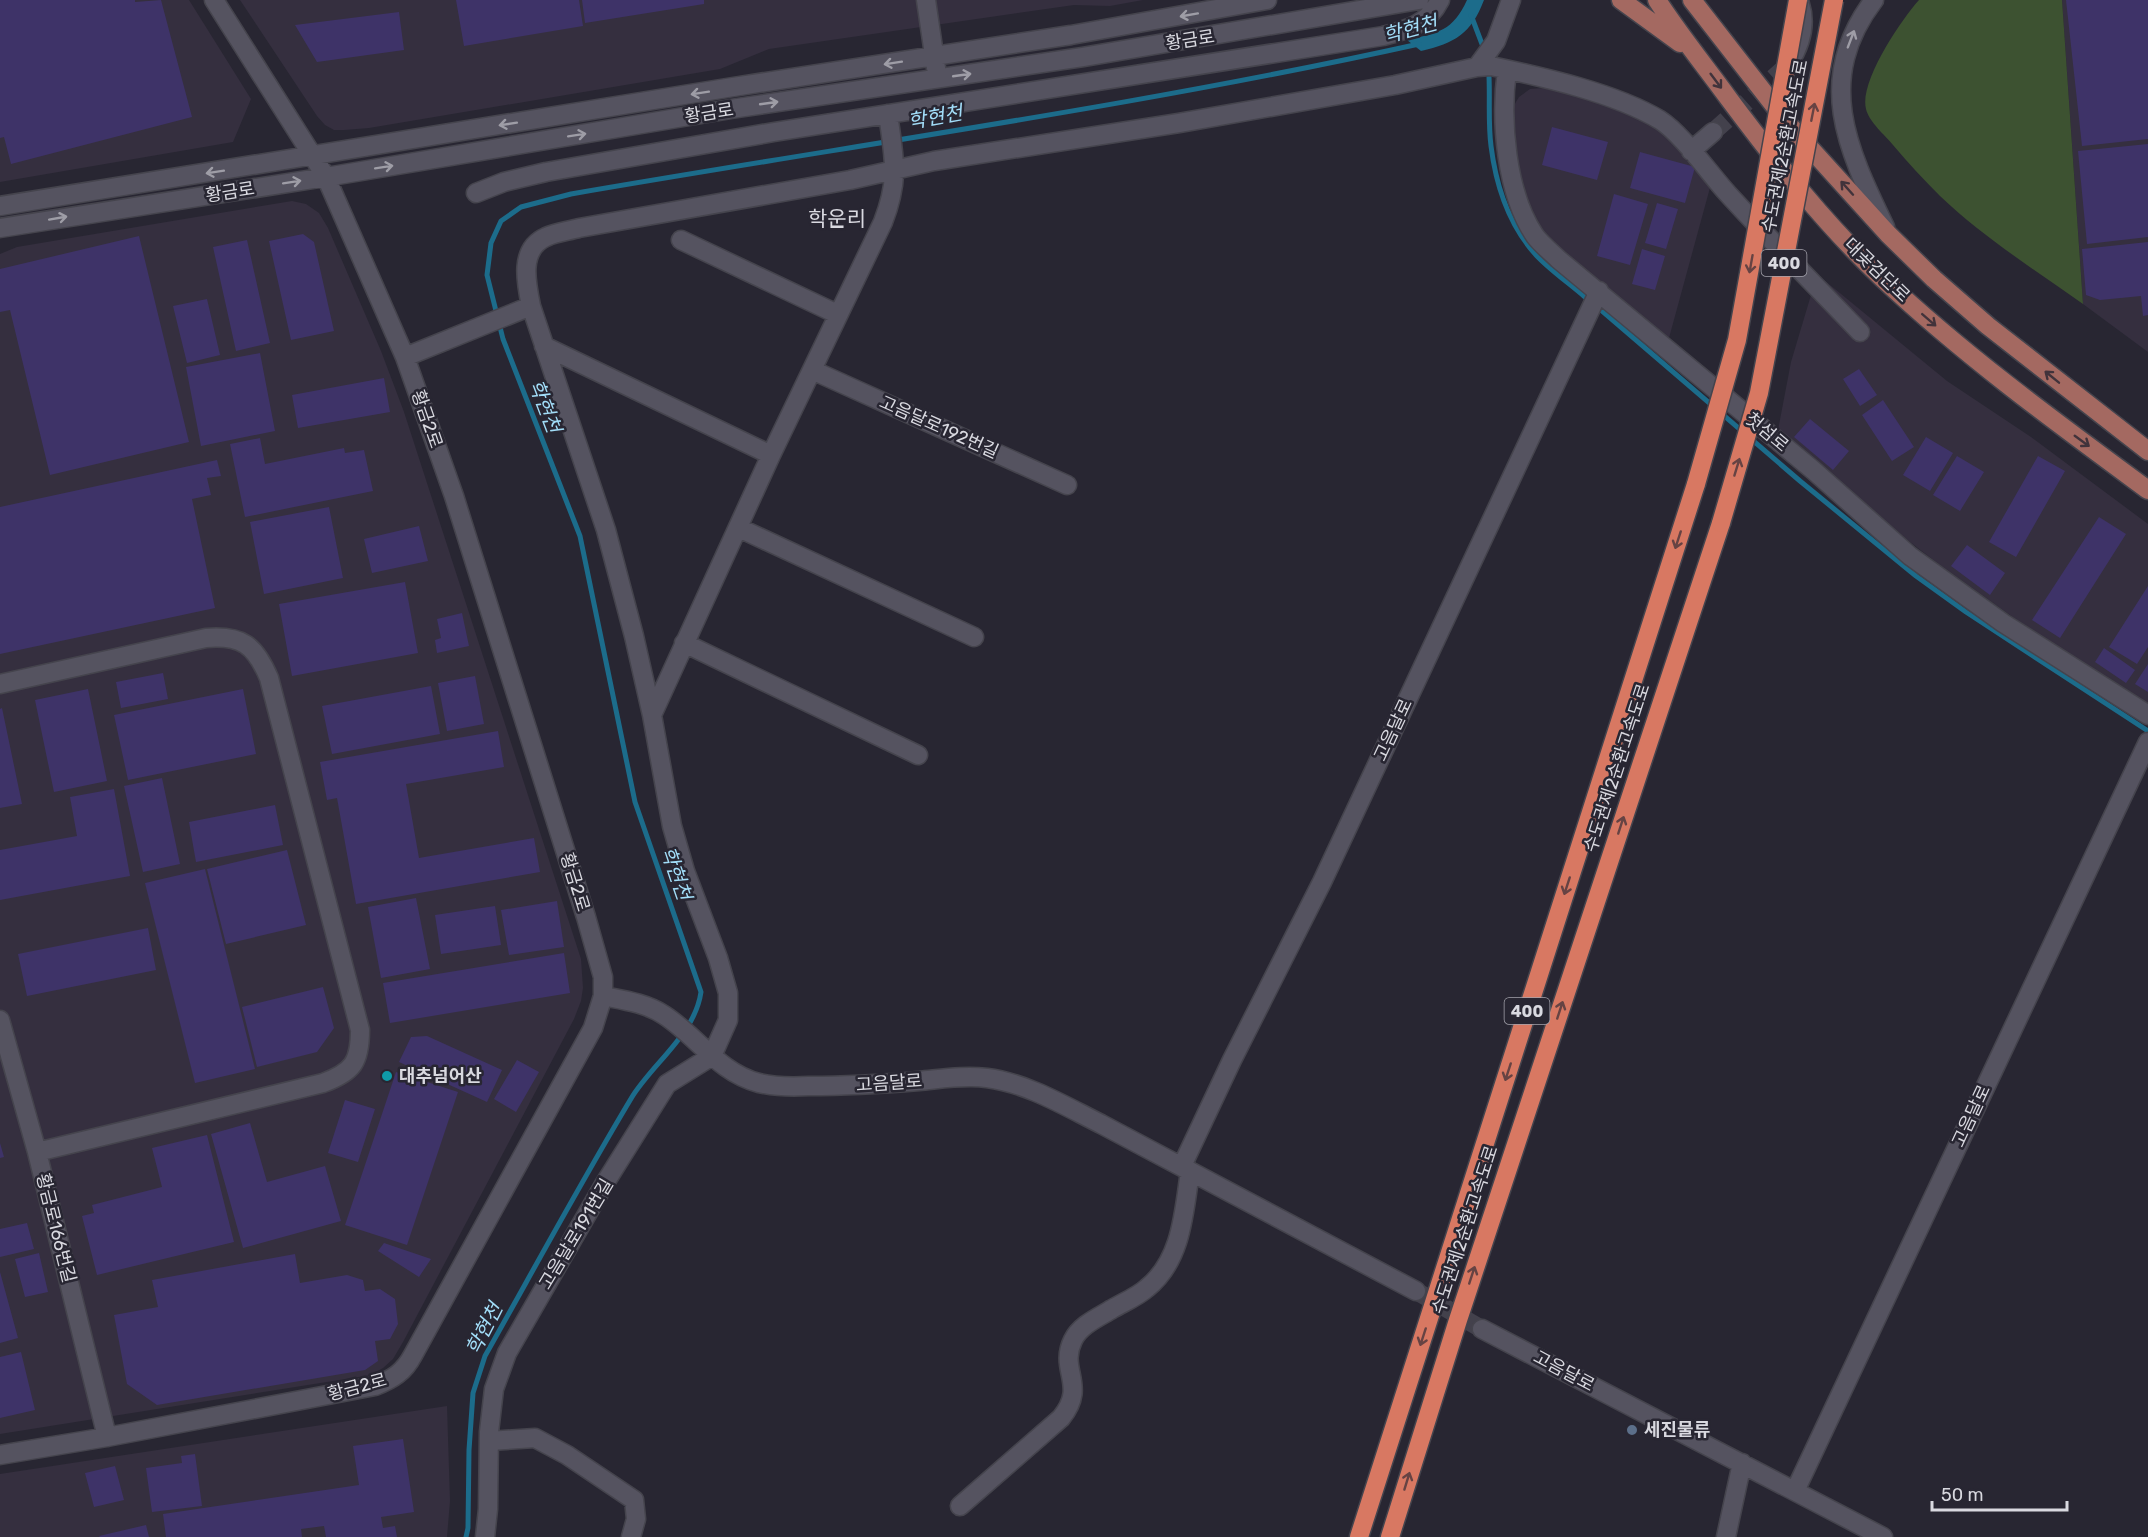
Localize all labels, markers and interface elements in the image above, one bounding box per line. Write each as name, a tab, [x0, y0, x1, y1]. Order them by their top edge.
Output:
one-way arrow	[1180, 10, 1199, 21]
water label: 학현천	[1380, 10, 1442, 48]
street label: 황금로	[1164, 25, 1216, 55]
one-way arrow	[1846, 30, 1857, 49]
one-way arrow	[883, 57, 903, 68]
street label: 수도권제2순환고속도로	[1757, 57, 1813, 235]
one-way arrow	[952, 70, 971, 81]
one-way arrow	[1710, 73, 1722, 89]
one-way arrow	[691, 87, 710, 98]
street label: 황금로	[683, 98, 735, 128]
one-way arrow	[759, 98, 778, 109]
water label: 학현천	[906, 100, 967, 134]
one-way arrow	[1808, 103, 1819, 122]
one-way arrow	[498, 119, 518, 130]
one-way arrow	[566, 129, 586, 140]
one-way arrow	[374, 161, 394, 172]
one-way arrow	[205, 167, 225, 178]
one-way arrow	[282, 176, 301, 187]
street label: 황금로	[204, 177, 256, 207]
one-way arrow	[1840, 181, 1854, 196]
district label: 학운리	[808, 206, 866, 231]
one-way arrow	[47, 212, 67, 223]
street label: 대곶검단로	[1840, 233, 1914, 307]
road number: 400	[1762, 250, 1806, 276]
one-way arrow	[1745, 254, 1756, 274]
one-way arrow	[1922, 313, 1937, 327]
one-way arrow	[2044, 371, 2060, 384]
water label: 학현천	[524, 376, 567, 438]
street label: 황금2로	[407, 387, 447, 451]
street label: 고음달로192번길	[876, 391, 1002, 463]
street label: 첫섬로	[1741, 408, 1793, 456]
one-way arrow	[2073, 435, 2089, 448]
one-way arrow	[1732, 458, 1743, 477]
one-way arrow	[1672, 530, 1683, 549]
street label: 수도권제2순환고속도로	[1579, 681, 1655, 855]
street label: 고음달로	[1369, 695, 1417, 765]
one-way arrow	[1616, 816, 1627, 835]
water label: 학현천	[656, 843, 697, 905]
street label: 황금2로	[556, 850, 594, 914]
one-way arrow	[1561, 876, 1572, 895]
road number: 400	[1504, 998, 1550, 1024]
one-way arrow	[1555, 1001, 1566, 1020]
one-way arrow	[1502, 1062, 1513, 1081]
place label: 대추넘어산	[399, 1065, 482, 1087]
marker: 대추넘어산	[380, 1069, 394, 1083]
street label: 고음달로	[855, 1070, 923, 1096]
street label: 고음달로	[1947, 1081, 1995, 1151]
street label: 수도권제2순환고속도로	[1427, 1143, 1503, 1317]
street label: 황금로166번길	[32, 1171, 80, 1285]
street label: 고음달로191번길	[534, 1175, 618, 1293]
one-way arrow	[1468, 1266, 1479, 1285]
water label: 학현천	[461, 1297, 508, 1359]
one-way arrow	[1417, 1327, 1428, 1346]
street label: 고음달로	[1530, 1346, 1598, 1396]
street label: 황금2로	[325, 1369, 389, 1405]
place label: 세진물류	[1644, 1419, 1710, 1441]
marker: 세진물류	[1625, 1423, 1639, 1437]
one-way arrow	[1403, 1472, 1414, 1491]
scale bar	[1932, 1474, 2067, 1512]
text: 50 m	[1941, 1484, 1984, 1506]

